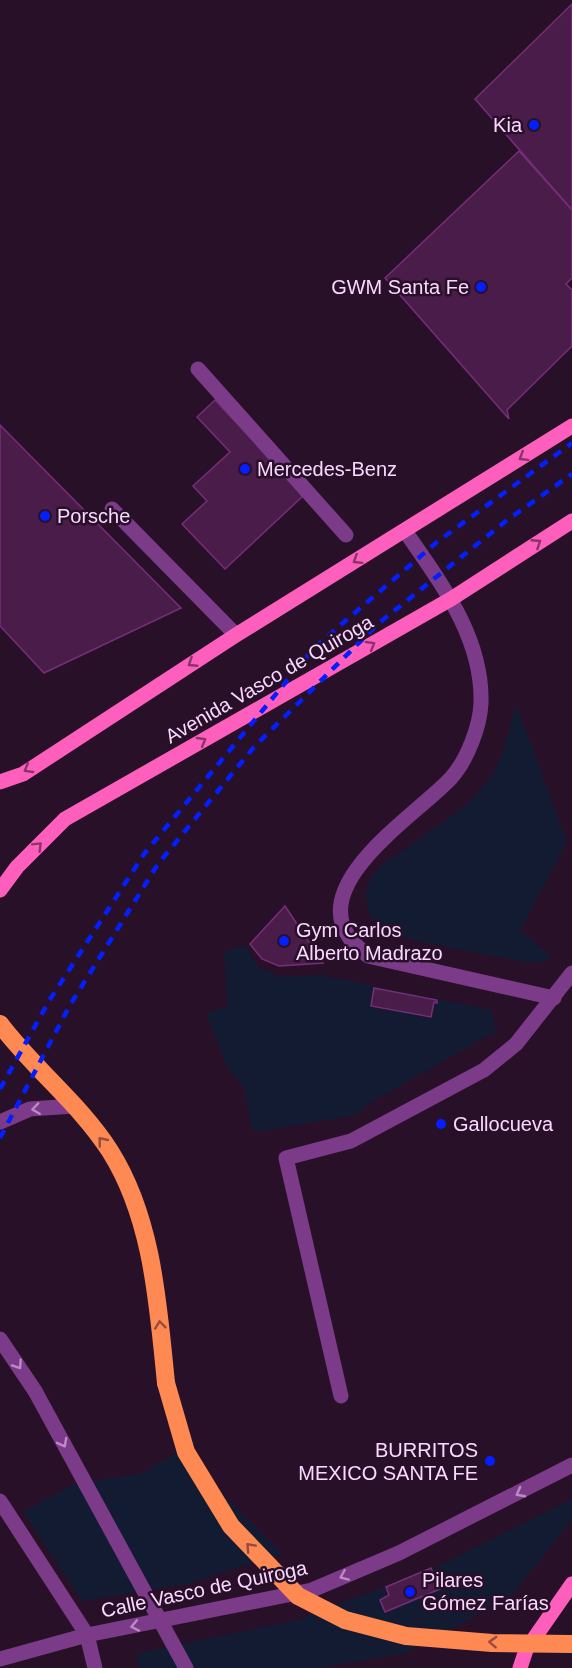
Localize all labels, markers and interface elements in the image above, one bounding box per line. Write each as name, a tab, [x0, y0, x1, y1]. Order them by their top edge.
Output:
place label: Kia	[493, 114, 523, 136]
marker: Kia	[527, 118, 541, 132]
place label: GWM Santa Fe	[331, 276, 469, 298]
marker: GWM Santa Fe	[474, 280, 488, 294]
one-way arrow	[518, 450, 529, 461]
place label: Mercedes-Benz	[257, 458, 397, 480]
marker: Mercedes-Benz	[238, 462, 252, 476]
place label: Porsche	[57, 505, 130, 527]
marker: Porsche	[38, 509, 52, 523]
one-way arrow	[531, 539, 542, 550]
one-way arrow	[353, 553, 363, 565]
street label: Avenida Vasco de Quiroga	[161, 610, 377, 748]
one-way arrow	[365, 641, 375, 652]
one-way arrow	[187, 656, 198, 667]
one-way arrow	[196, 737, 206, 748]
one-way arrow	[24, 762, 34, 774]
one-way arrow	[31, 842, 42, 853]
place label: Gym Carlos Alberto Madrazo	[296, 919, 443, 964]
marker: Gym Carlos Alberto Madrazo	[277, 934, 291, 948]
one-way arrow	[31, 1103, 41, 1115]
place label: Gallocueva	[453, 1113, 554, 1135]
marker: Gallocueva	[434, 1117, 448, 1131]
one-way arrow	[99, 1137, 110, 1148]
one-way arrow	[154, 1321, 167, 1330]
one-way arrow	[11, 1358, 22, 1369]
one-way arrow	[56, 1437, 67, 1447]
place label: BURRITOS MEXICO SANTA FE	[298, 1439, 478, 1484]
marker: BURRITOS MEXICO SANTA FE	[483, 1454, 497, 1468]
one-way arrow	[516, 1486, 527, 1497]
one-way arrow	[247, 1543, 258, 1554]
street label: Calle Vasco de Quiroga	[99, 1556, 310, 1622]
one-way arrow	[340, 1569, 351, 1581]
place label: Pilares Gómez Farías	[422, 1569, 549, 1614]
marker: Pilares Gómez Farías	[403, 1585, 417, 1599]
one-way arrow	[130, 1619, 140, 1632]
one-way arrow	[488, 1636, 497, 1649]

